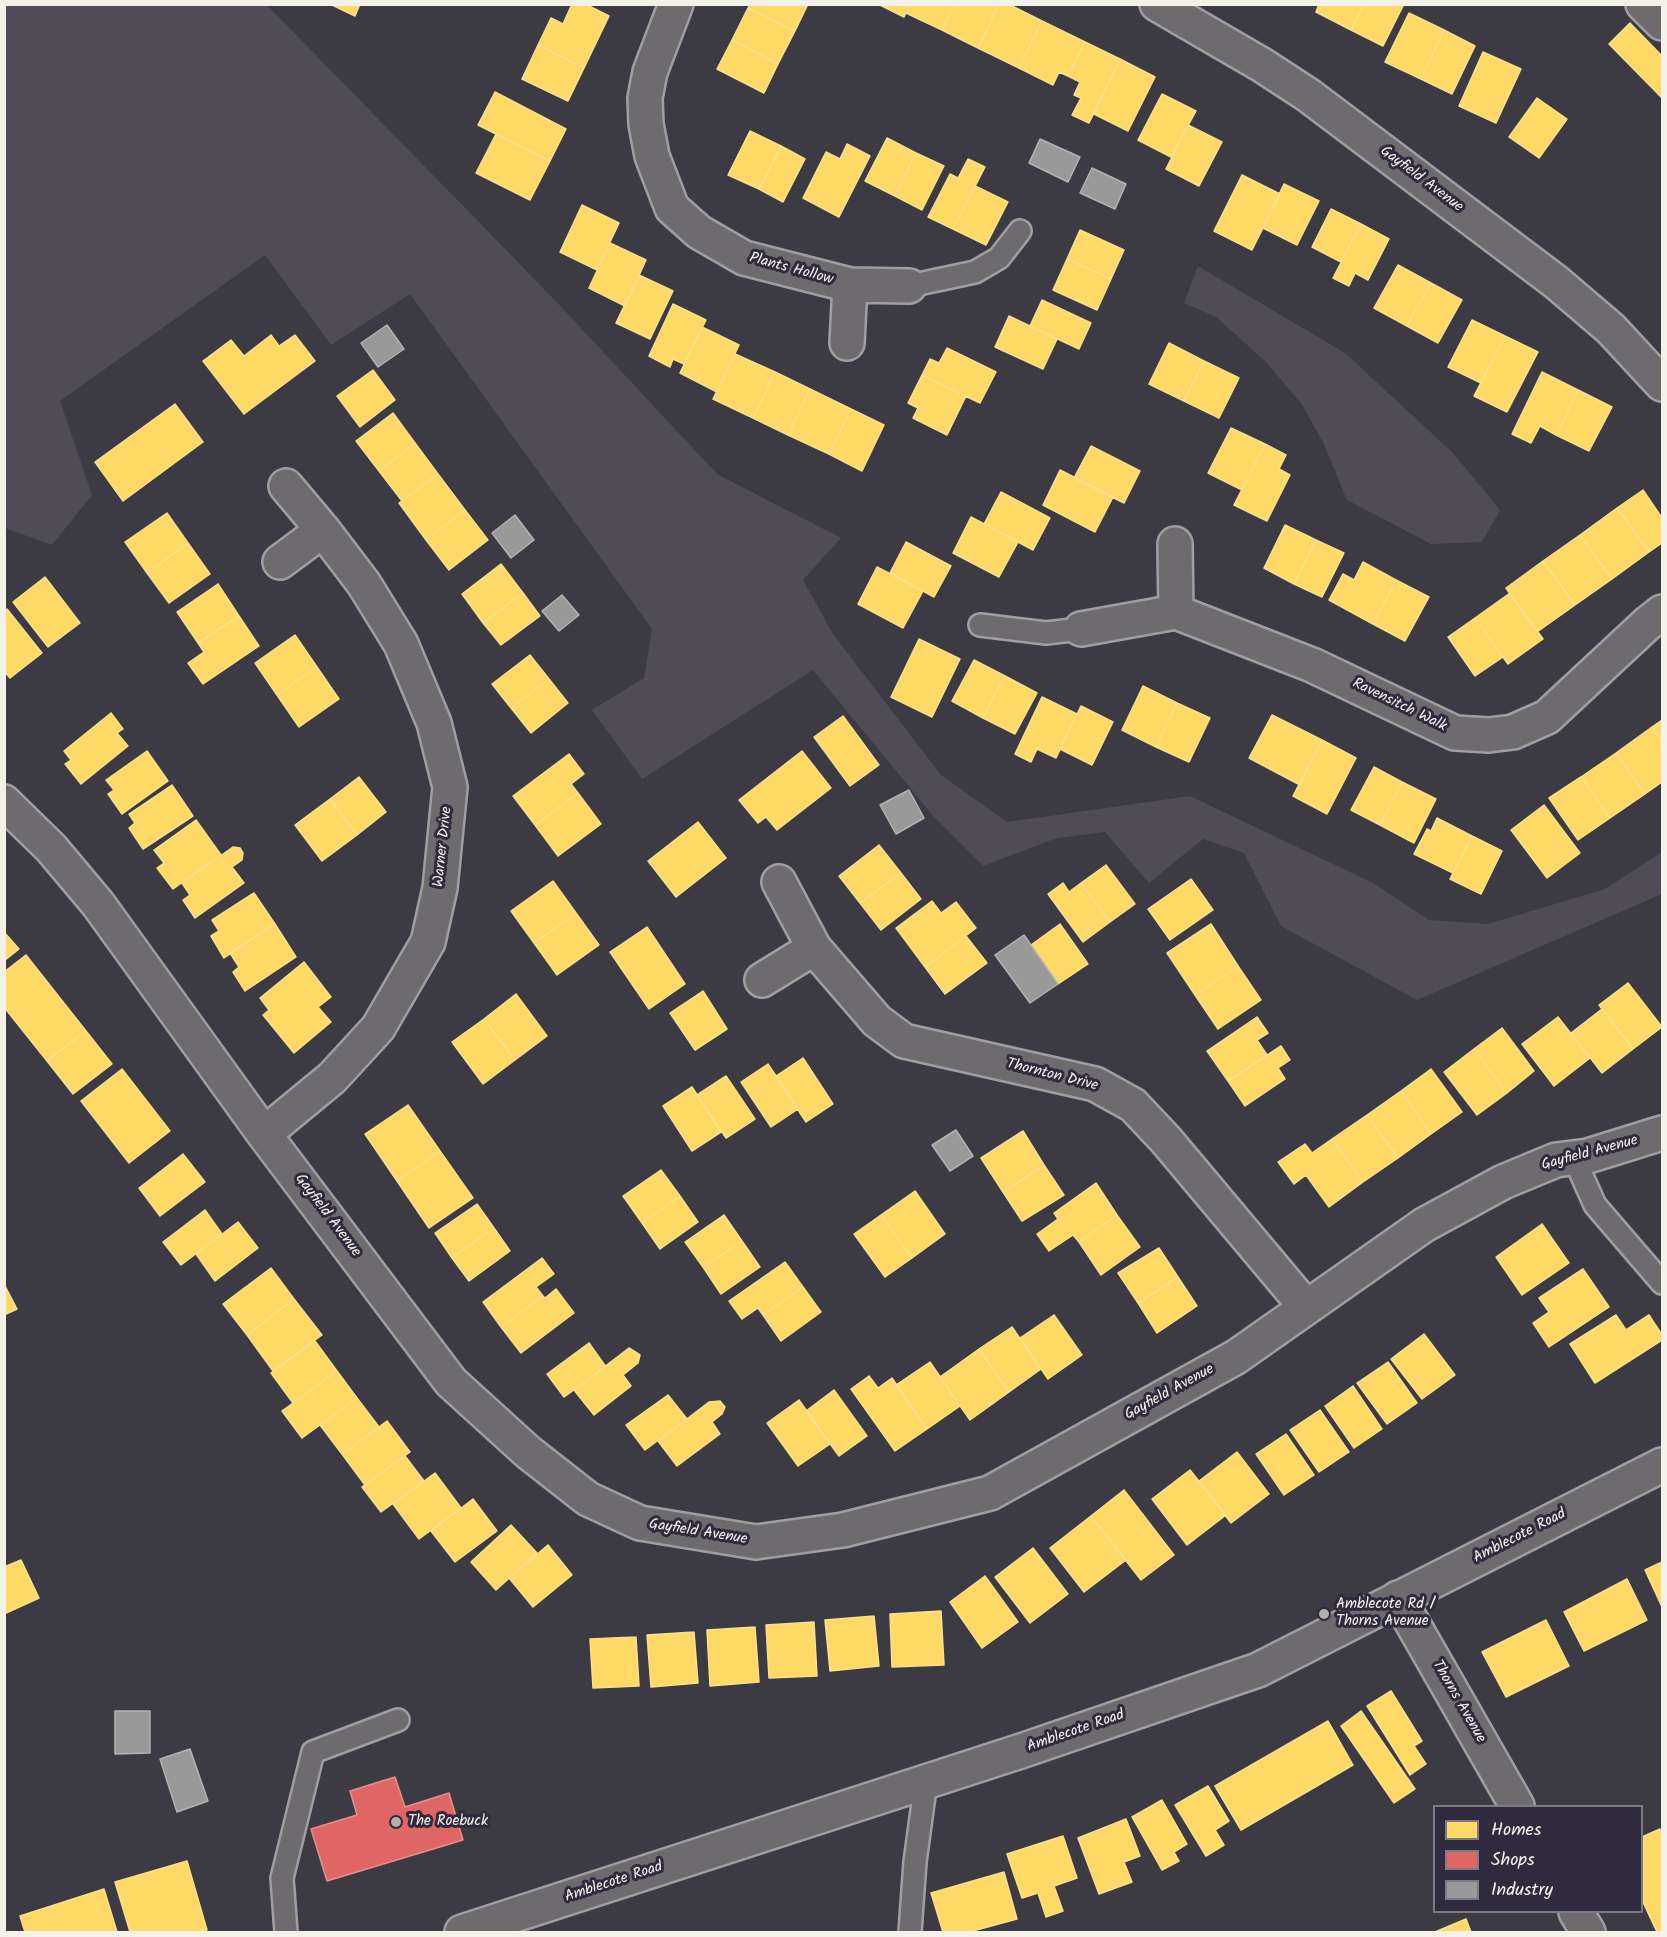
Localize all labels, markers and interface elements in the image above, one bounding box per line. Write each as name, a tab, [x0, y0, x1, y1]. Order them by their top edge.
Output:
street label: Gayfield Avenue	[1376, 143, 1466, 217]
street label: Plants Hollow	[747, 250, 835, 290]
street label: Ravensitch Walk	[1349, 675, 1449, 737]
street label: Warner Drive	[431, 806, 457, 888]
street label: Thornton Drive	[1004, 1056, 1100, 1096]
street label: Gayfield Avenue	[1540, 1132, 1640, 1176]
street label: Gayfield Avenue	[290, 1171, 364, 1261]
street label: Gayfield Avenue	[1122, 1361, 1218, 1425]
street label: Amblecote Road	[1471, 1506, 1569, 1568]
street label: Gayfield Avenue	[648, 1516, 748, 1550]
place label: Amblecote Rd / Thorns Avenue	[1336, 1596, 1435, 1631]
marker: Amblecote Rd / Thorns Avenue	[1317, 1607, 1331, 1621]
street label: Thorns Avenue	[1427, 1657, 1489, 1747]
street label: Amblecote Road	[1025, 1707, 1127, 1757]
legend	[1433, 1805, 1643, 1913]
place label: The Roebuck	[408, 1813, 488, 1831]
marker: The Roebuck	[389, 1815, 403, 1829]
text: Homes	[1491, 1816, 1541, 1845]
text: Shops	[1491, 1846, 1535, 1875]
street label: Amblecote Road	[563, 1859, 665, 1907]
text: Industry	[1491, 1876, 1553, 1905]

